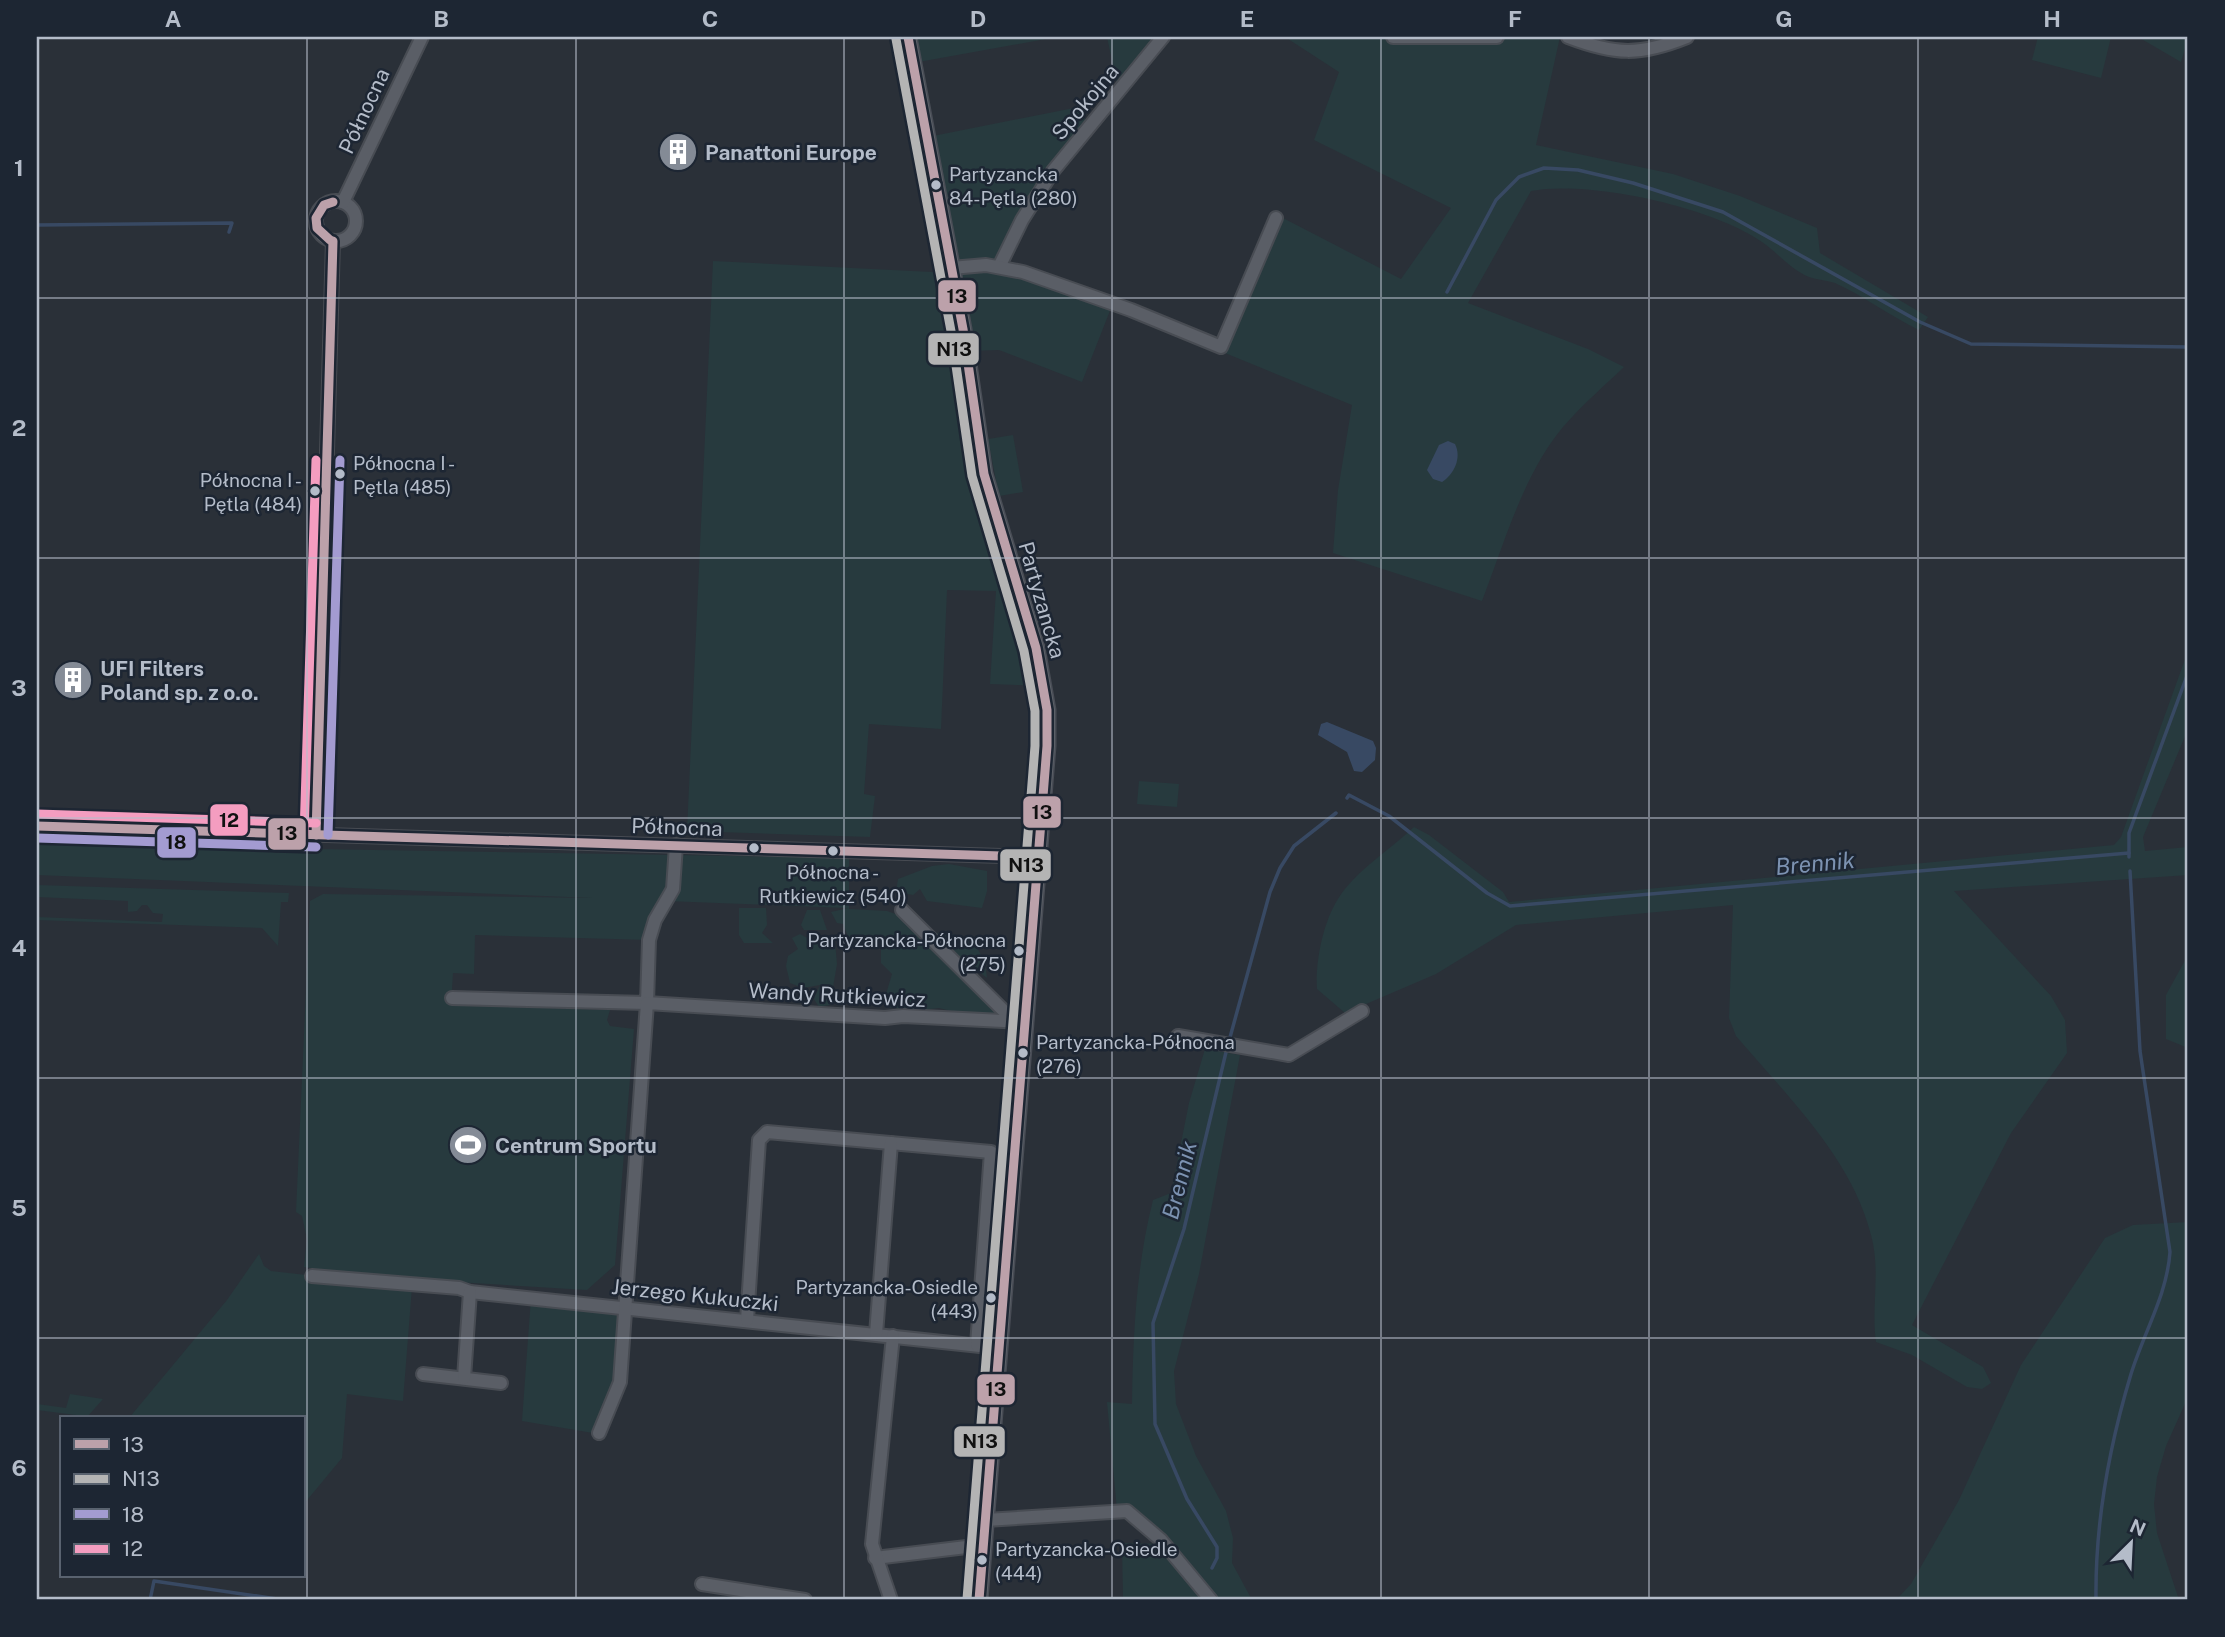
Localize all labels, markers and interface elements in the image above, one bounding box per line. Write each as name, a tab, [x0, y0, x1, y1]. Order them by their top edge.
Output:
text: A	[165, 5, 182, 32]
text: B	[433, 5, 449, 32]
text: C	[702, 5, 718, 32]
text: D	[970, 5, 986, 32]
text: E	[1240, 5, 1254, 32]
text: F	[1508, 5, 1522, 32]
text: G	[1775, 5, 1793, 32]
text: H	[2043, 5, 2061, 32]
street label: Spokojna	[1046, 59, 1124, 145]
street label: Północna	[333, 64, 395, 158]
building icon: Panattoni Europe	[657, 131, 699, 173]
place label: Panattoni Europe	[705, 140, 877, 165]
text: 1	[14, 154, 24, 181]
place label: Partyzancka 84-Pętla (280)	[949, 163, 1078, 209]
marker: Partyzancka 84-Pętla (280)	[929, 178, 943, 192]
line badge: 13	[937, 279, 977, 313]
text: 13	[947, 285, 967, 307]
line badge: N13	[927, 332, 980, 366]
text: N13	[936, 338, 972, 360]
text: 2	[12, 414, 26, 441]
place label: Północna I - Pętla (485)	[353, 452, 455, 498]
marker: Północna I - Pętla (485)	[333, 467, 347, 481]
place label: Północna I - Pętla (484)	[200, 469, 302, 515]
marker: Północna I - Pętla (484)	[308, 484, 322, 498]
street label: Partyzancka	[1013, 539, 1071, 661]
place label: UFI Filters Poland sp. z o.o.	[100, 656, 259, 705]
building icon: UFI Filters Poland sp. z o.o.	[52, 659, 94, 701]
text: 3	[11, 674, 27, 701]
line badge: 13	[1022, 795, 1062, 829]
text: 13	[1032, 801, 1052, 823]
line badge: 12	[209, 803, 249, 837]
text: 12	[219, 809, 239, 831]
street label: Północna	[631, 813, 723, 841]
line badge: 13	[267, 817, 307, 851]
text: 13	[277, 822, 297, 844]
line badge: 18	[156, 826, 197, 859]
text: 18	[166, 831, 186, 853]
unlabelled marker	[747, 841, 761, 855]
marker: Północna - Rutkiewicz (540)	[826, 844, 840, 858]
water label: Brennik	[1774, 846, 1856, 880]
line badge: N13	[999, 848, 1052, 882]
text: N13	[1008, 854, 1044, 876]
place label: Północna - Rutkiewicz (540)	[759, 861, 907, 907]
place label: Partyzancka-Północna (275)	[807, 929, 1006, 975]
text: 4	[11, 934, 27, 961]
marker: Partyzancka-Północna (275)	[1012, 944, 1026, 958]
street label: Wandy Rutkiewicz	[748, 978, 926, 1012]
place label: Partyzancka-Północna (276)	[1036, 1031, 1235, 1077]
marker: Partyzancka-Północna (276)	[1016, 1046, 1030, 1060]
sports icon: Centrum Sportu	[447, 1124, 489, 1166]
place label: Centrum Sportu	[495, 1133, 657, 1158]
water label: Brennik	[1156, 1138, 1202, 1222]
text: 5	[11, 1194, 27, 1221]
street label: Jerzego Kukuczki	[610, 1274, 780, 1316]
place label: Partyzancka-Osiedle (443)	[795, 1276, 978, 1322]
marker: Partyzancka-Osiedle (443)	[984, 1291, 998, 1305]
line badge: 13	[976, 1373, 1016, 1406]
text: 13	[986, 1378, 1006, 1400]
legend	[60, 1416, 304, 1578]
line badge: N13	[953, 1425, 1006, 1458]
text: N13	[962, 1430, 998, 1452]
text: 13	[122, 1432, 144, 1457]
text: 6	[11, 1454, 27, 1481]
text: N13	[122, 1466, 160, 1491]
text: 18	[122, 1502, 144, 1527]
north arrow	[2096, 1508, 2166, 1578]
text: N	[2127, 1514, 2149, 1541]
text: 12	[122, 1536, 143, 1561]
place label: Partyzancka-Osiedle (444)	[995, 1538, 1178, 1584]
marker: Partyzancka-Osiedle (444)	[975, 1553, 989, 1567]

